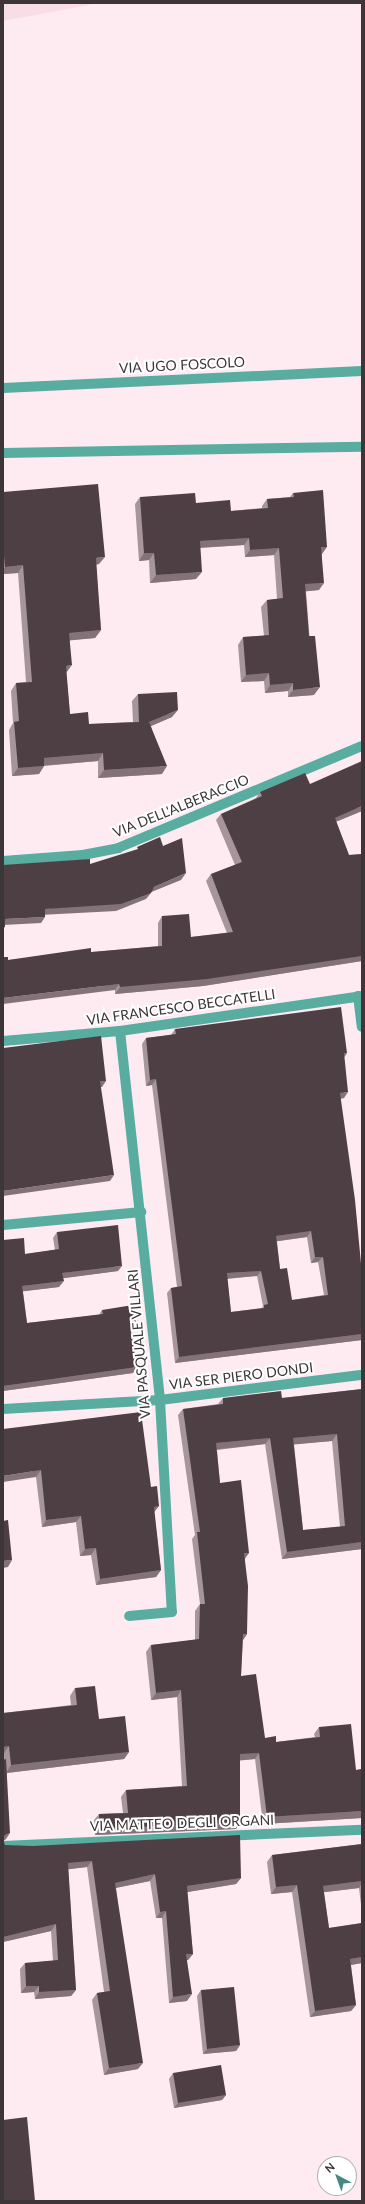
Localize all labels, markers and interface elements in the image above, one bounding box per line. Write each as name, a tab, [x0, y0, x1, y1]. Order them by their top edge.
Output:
street label: VIA UGO FOSCOLO	[118, 353, 246, 377]
street label: VIA DELL'ALBERACCIO	[110, 771, 252, 841]
street label: VIA FRANCESCO BECCATELLI	[85, 985, 277, 1029]
street label: VIA PASQUALE VILLARI	[124, 1268, 154, 1420]
street label: VIA SER PIERO DONDI	[168, 1359, 314, 1393]
street label: VIA MATTEO DEGLI ORGANI	[89, 1811, 275, 1835]
north arrow	[317, 2156, 357, 2196]
text: N	[322, 2160, 337, 2175]

